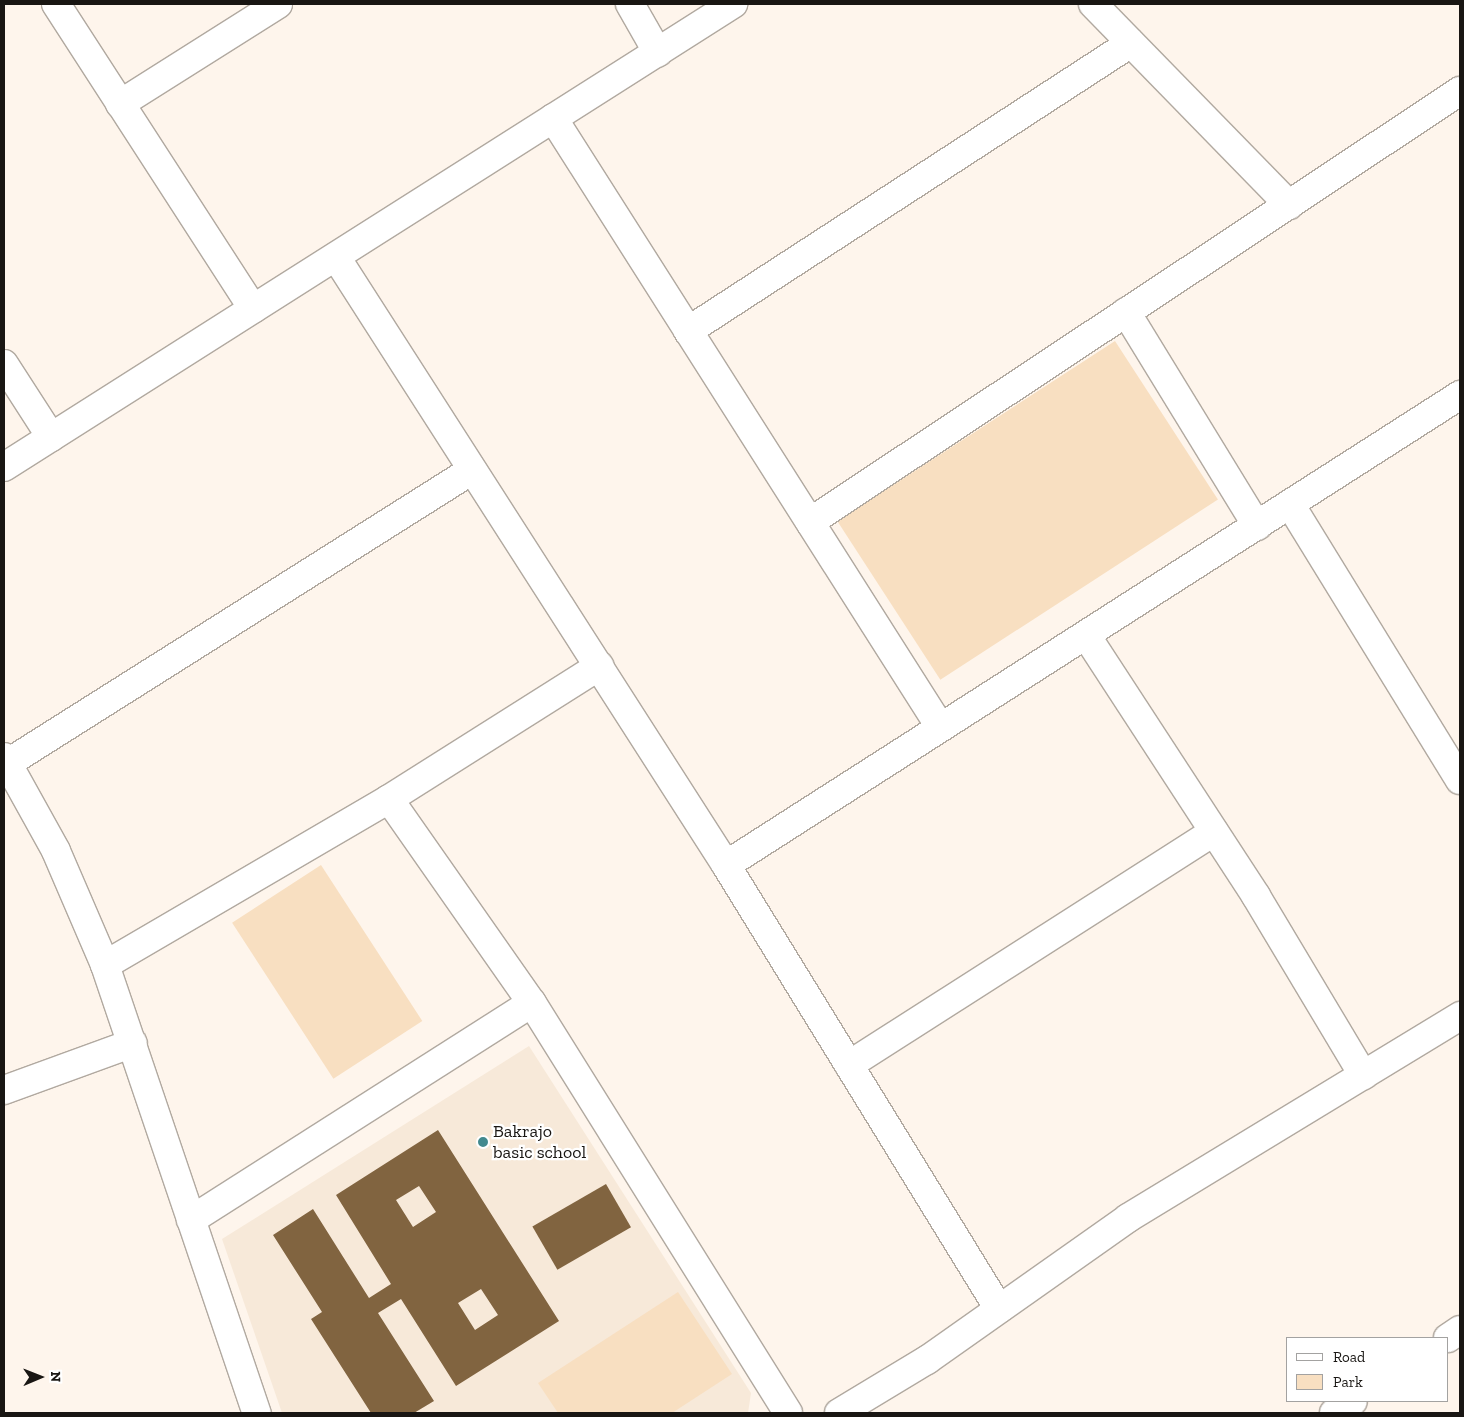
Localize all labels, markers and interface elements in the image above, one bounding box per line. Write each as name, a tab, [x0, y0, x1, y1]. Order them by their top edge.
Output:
place label: Bakrajo basic school	[493, 1121, 586, 1164]
marker: Bakrajo basic school	[477, 1136, 489, 1148]
legend	[1286, 1337, 1449, 1402]
text: Road	[1333, 1348, 1365, 1366]
north arrow	[15, 1352, 65, 1402]
text: N	[47, 1371, 64, 1382]
text: Park	[1333, 1373, 1363, 1391]

